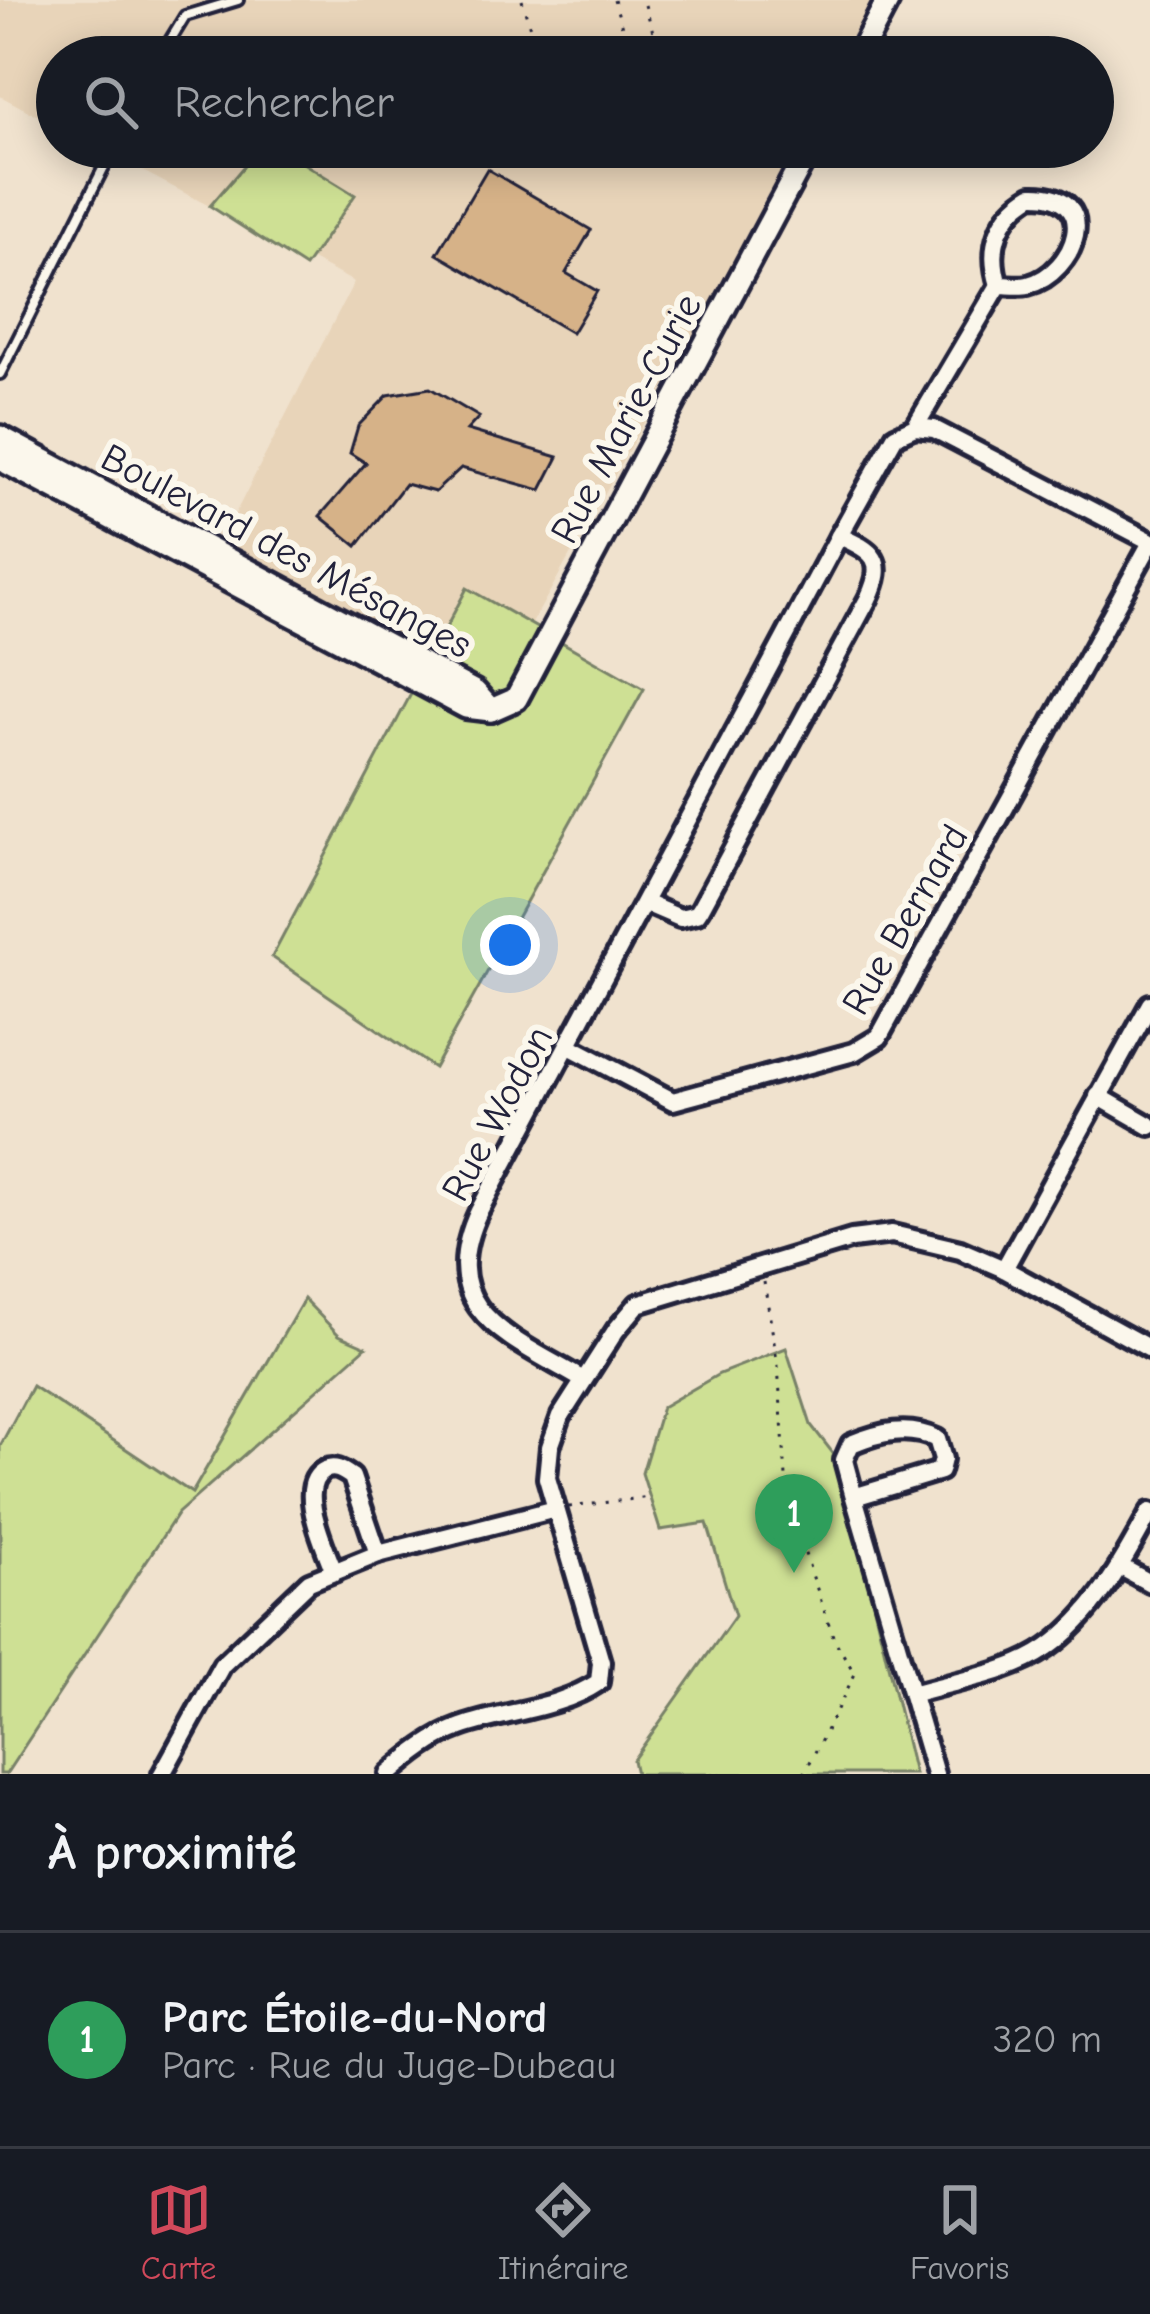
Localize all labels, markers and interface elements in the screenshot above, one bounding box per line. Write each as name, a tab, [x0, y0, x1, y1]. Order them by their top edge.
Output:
search box	[36, 36, 1114, 168]
icon: search	[78, 69, 144, 135]
text: Rechercher	[174, 76, 394, 128]
street label: Rue Marie-Curie	[542, 286, 711, 551]
street label: Boulevard des Mésanges	[94, 435, 479, 668]
street label: Rue Bernard	[833, 817, 978, 1023]
your location	[480, 915, 540, 975]
street label: Rue Wodon	[433, 1019, 562, 1209]
pin: 1	[755, 1474, 833, 1573]
text: À proximité	[48, 1823, 297, 1882]
text: Parc Étoile-du-Nord	[162, 1991, 547, 2043]
text: 1	[79, 2017, 95, 2062]
text: 320 m	[993, 2017, 1102, 2062]
text: Parc · Rue du Juge-Dubeau	[162, 2043, 616, 2088]
tab: Carte	[141, 2177, 216, 2287]
tab: Itinéraire	[498, 2177, 628, 2287]
tab: Favoris	[910, 2177, 1009, 2287]

